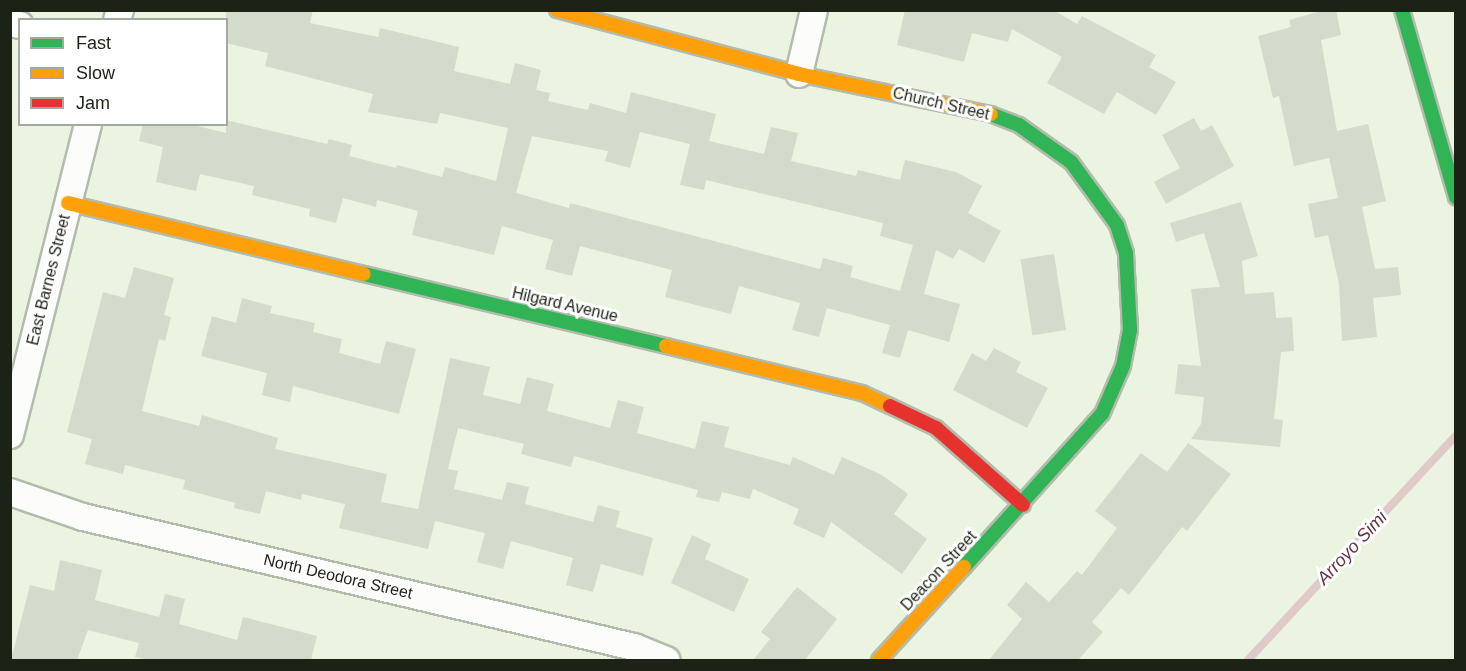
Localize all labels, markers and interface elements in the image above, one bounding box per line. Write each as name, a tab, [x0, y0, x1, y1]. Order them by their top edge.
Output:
legend	[18, 18, 228, 126]
text: Fast	[76, 33, 111, 53]
text: Slow	[76, 63, 115, 83]
street label: Church Street	[891, 84, 991, 124]
text: Jam	[76, 93, 110, 113]
street label: East Barnes Street	[23, 213, 75, 347]
street label: Hilgard Avenue	[510, 283, 620, 327]
water label: Arroyo Simi	[1312, 507, 1392, 589]
street label: Deacon Street	[897, 527, 981, 615]
street label: North Deodora Street	[262, 551, 414, 603]

